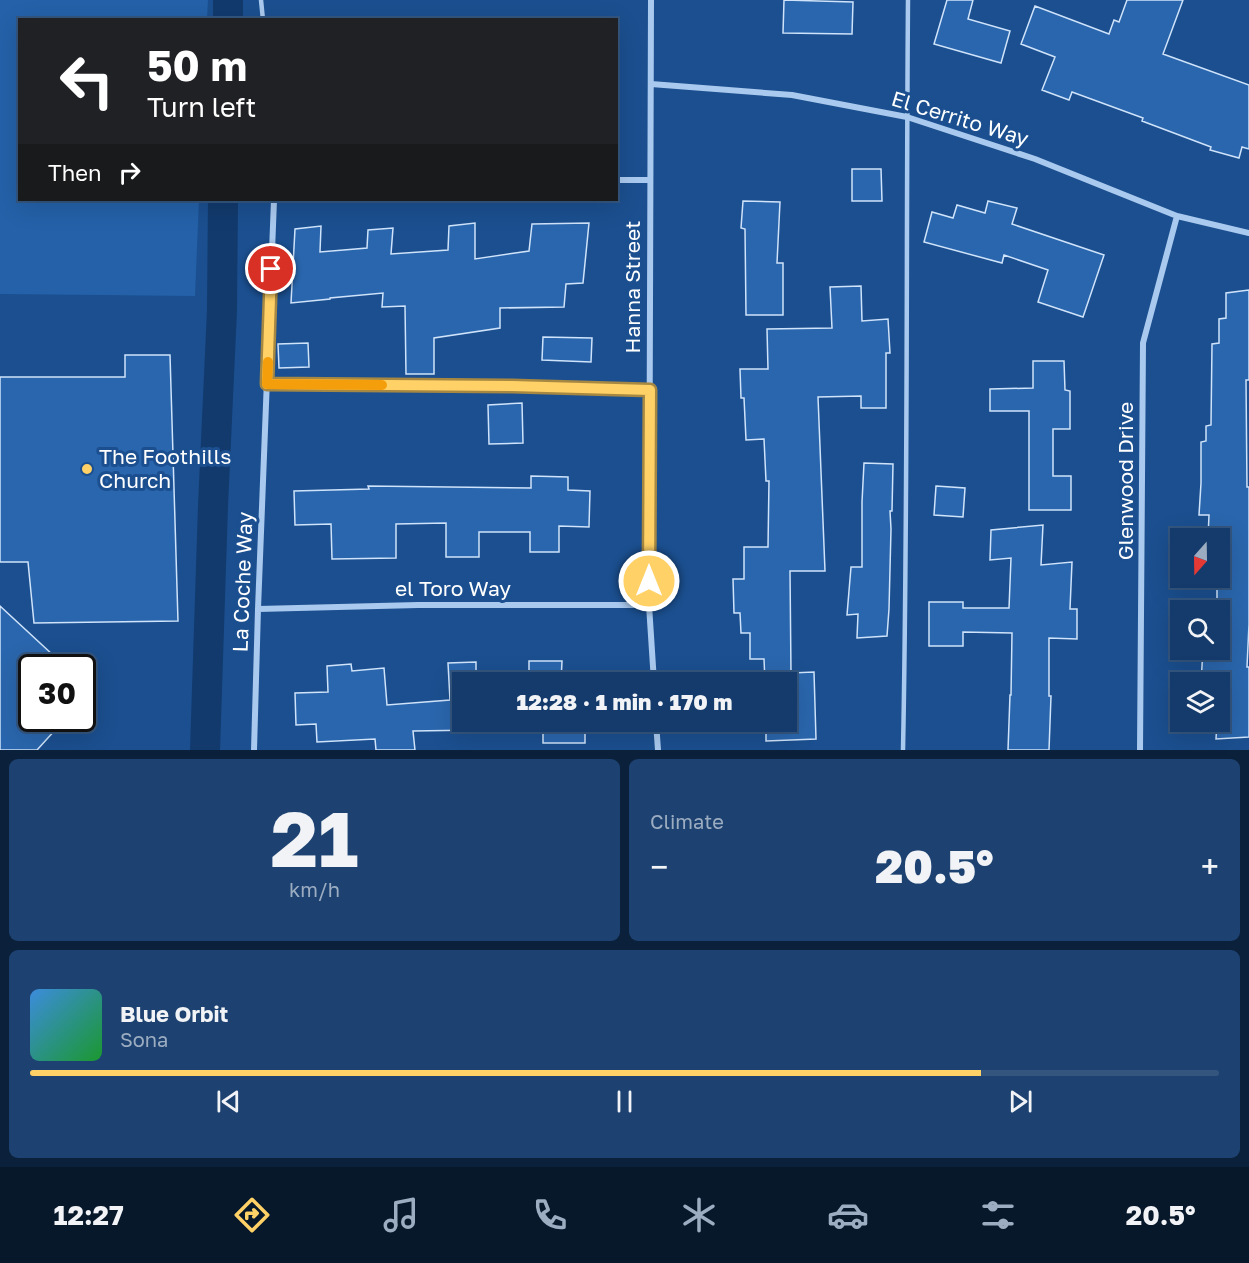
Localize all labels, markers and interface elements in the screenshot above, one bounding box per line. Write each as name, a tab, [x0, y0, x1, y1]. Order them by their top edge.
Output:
text: 50 m	[147, 40, 247, 90]
icon: left	[48, 42, 126, 120]
street label: El Cerrito Way	[889, 85, 1032, 151]
text: Turn left	[147, 91, 256, 123]
icon: right	[113, 156, 146, 189]
text: Then	[48, 159, 101, 186]
street label: Hanna Street	[619, 221, 645, 353]
pin	[245, 243, 296, 294]
icon: arrive	[254, 252, 287, 285]
street label: Glenwood Drive	[1112, 402, 1138, 560]
place label: The Foothills Church	[99, 443, 231, 493]
marker: The Foothills Church	[80, 462, 94, 476]
street label: La Coche Way	[227, 511, 257, 653]
north arrow	[1170, 528, 1230, 588]
map controls	[1170, 528, 1230, 732]
position arrow	[617, 549, 681, 613]
street label: el Toro Way	[395, 575, 511, 601]
button: search	[1170, 600, 1230, 660]
speed limit sign: 30	[18, 654, 96, 732]
button: layers	[1170, 672, 1230, 732]
text: 12:28 · 1 min · 170 m	[517, 688, 732, 715]
text: 21	[271, 791, 358, 884]
text: Climate	[650, 809, 724, 833]
text: 20.5°	[875, 839, 994, 893]
text: −	[650, 847, 668, 886]
text: +	[1201, 847, 1219, 886]
text: km/h	[289, 877, 340, 901]
text: Blue Orbit	[120, 1000, 228, 1027]
text: Sona	[120, 1027, 168, 1051]
icon: previous	[212, 1085, 245, 1118]
icon: pause	[608, 1085, 641, 1118]
icon: next	[1004, 1085, 1037, 1118]
icon: directions	[231, 1194, 273, 1236]
icon: music	[380, 1194, 422, 1236]
icon: phone	[529, 1194, 571, 1236]
icon: climate	[678, 1194, 720, 1236]
icon: car	[827, 1194, 869, 1236]
icon: filters	[977, 1194, 1019, 1236]
text: 12:27	[54, 1199, 124, 1231]
text: 20.5°	[1126, 1199, 1195, 1231]

